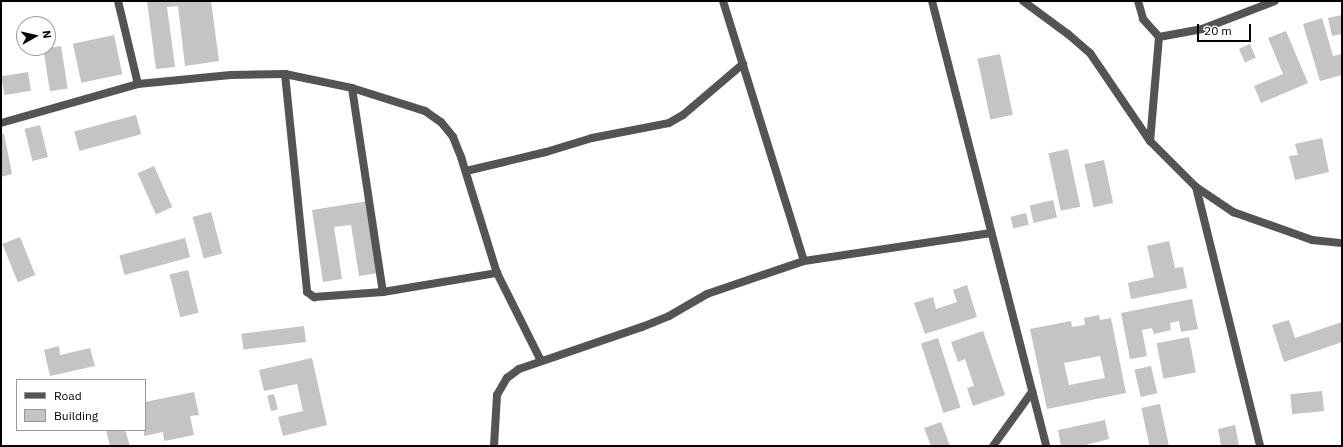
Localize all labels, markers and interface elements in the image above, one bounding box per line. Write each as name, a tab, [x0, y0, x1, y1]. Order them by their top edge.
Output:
north arrow	[16, 16, 56, 56]
scale bar	[1199, 16, 1253, 42]
text: 20 m	[1204, 23, 1232, 38]
text: N	[39, 30, 54, 39]
legend	[16, 379, 146, 431]
text: Road	[54, 388, 82, 403]
text: Building	[54, 408, 98, 423]

